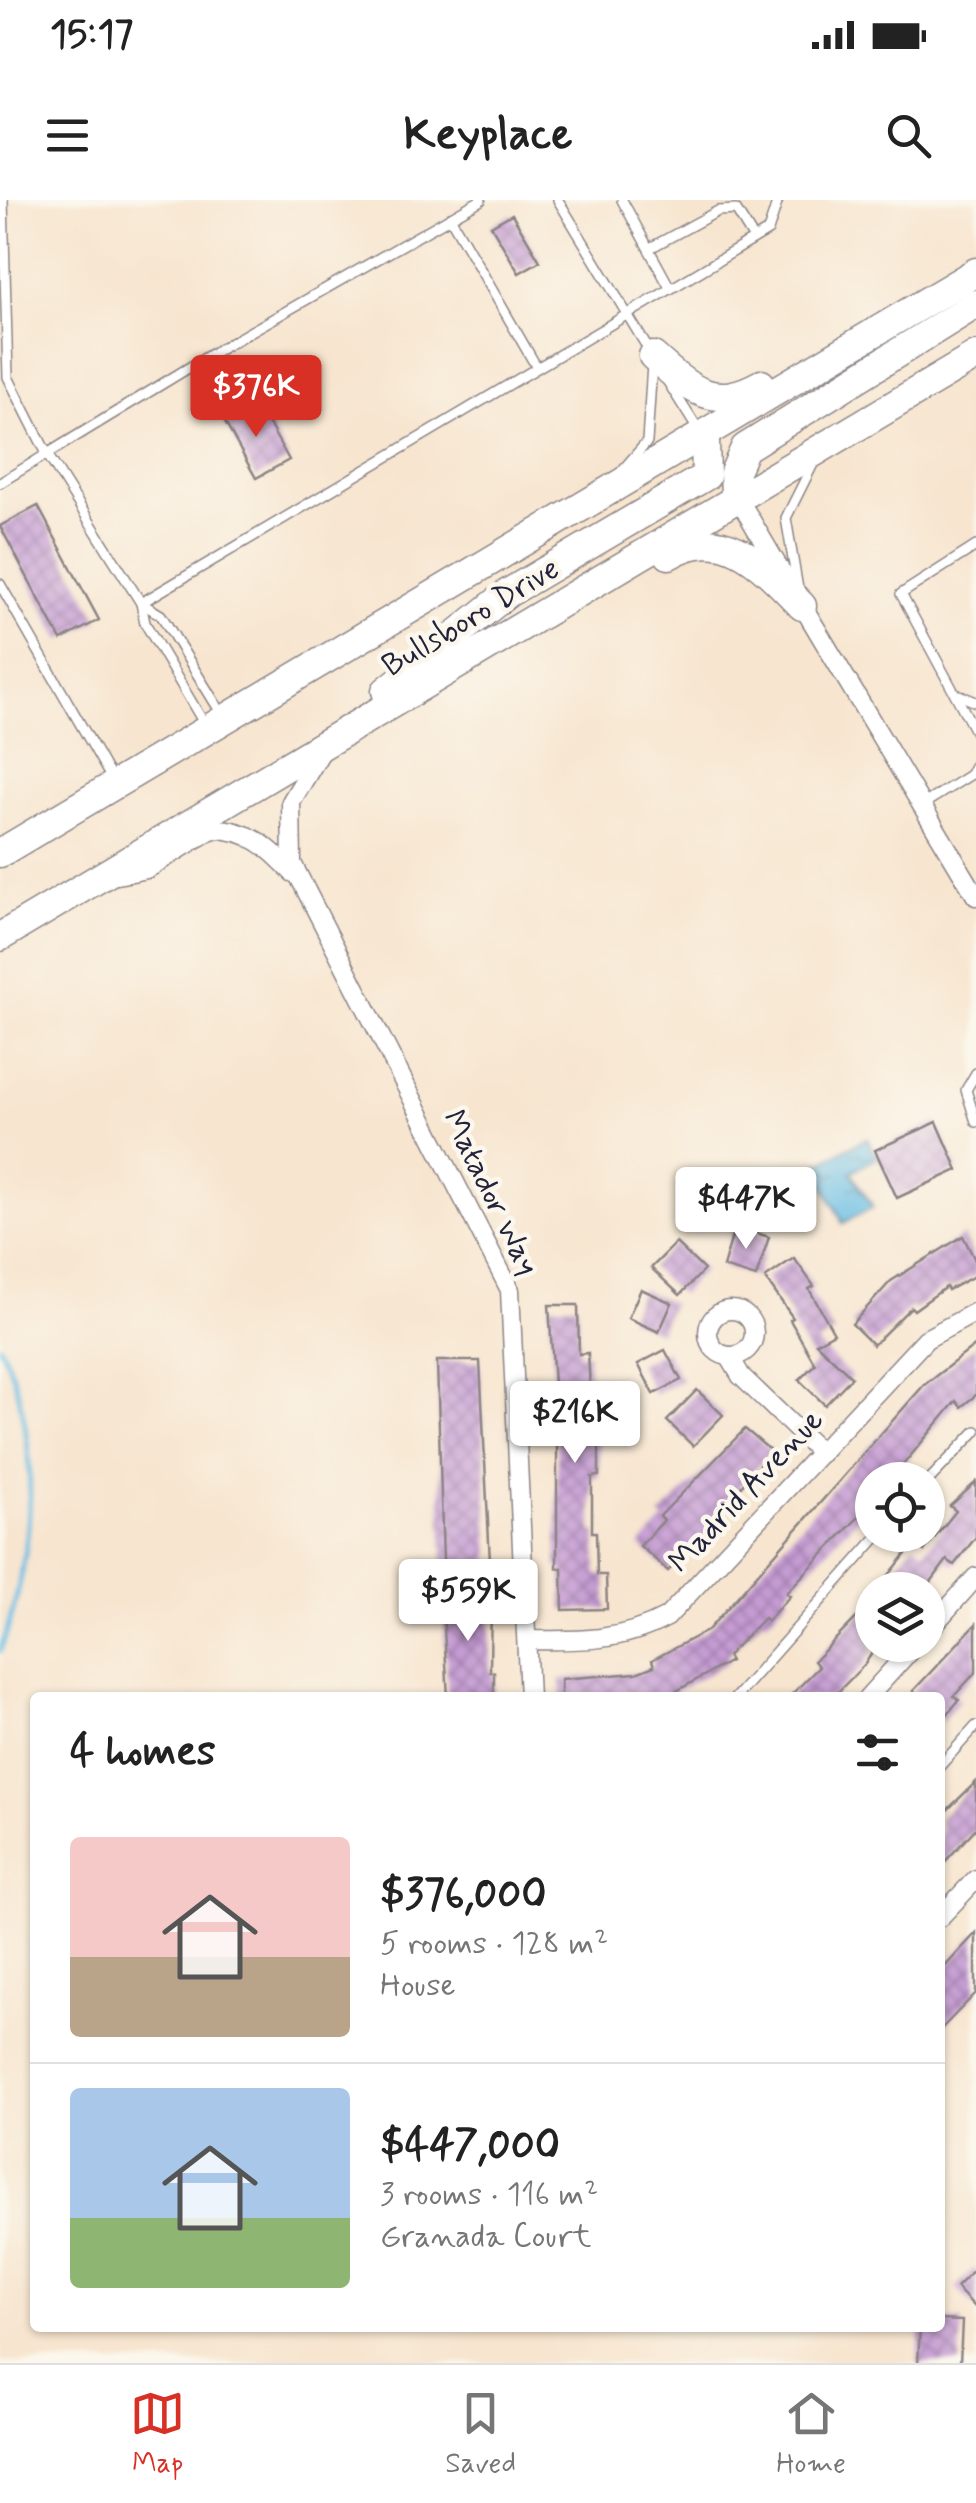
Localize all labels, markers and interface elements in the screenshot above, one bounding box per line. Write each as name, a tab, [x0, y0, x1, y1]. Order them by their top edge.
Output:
text: 15:17	[50, 11, 134, 60]
text: Keyplace	[404, 106, 572, 165]
icon: menu	[40, 108, 95, 163]
icon: search	[881, 108, 936, 163]
pin: $376K	[186, 355, 326, 440]
text: $376K	[212, 366, 300, 408]
street label: Bullsboro Drive	[374, 548, 568, 687]
street label: Matador Way	[432, 1103, 548, 1283]
pin: $447K	[676, 1167, 816, 1252]
text: $447K	[697, 1178, 795, 1220]
pin: $216K	[505, 1381, 645, 1466]
text: $216K	[532, 1392, 618, 1434]
street label: Madrid Avenue	[660, 1400, 833, 1582]
map controls	[855, 1462, 945, 1662]
button: locate	[855, 1462, 945, 1552]
pin: $559K	[398, 1559, 538, 1644]
text: $559K	[421, 1570, 515, 1612]
button: layers	[855, 1572, 945, 1662]
text: 4 homes	[70, 1725, 216, 1780]
icon: filters	[850, 1725, 905, 1780]
text: $376,000	[380, 1868, 546, 1923]
icon: home	[150, 1877, 270, 1997]
text: 5 rooms · 128 m²	[380, 1923, 608, 1965]
text: House	[380, 1965, 456, 2007]
text: $447,000	[380, 2119, 560, 2174]
icon: home	[150, 2128, 270, 2248]
text: 3 rooms · 116 m²	[380, 2174, 598, 2216]
text: Granada Court	[380, 2216, 591, 2258]
tab: Map	[130, 2386, 185, 2483]
tab: Saved	[445, 2386, 516, 2483]
tab: Home	[776, 2386, 846, 2483]

